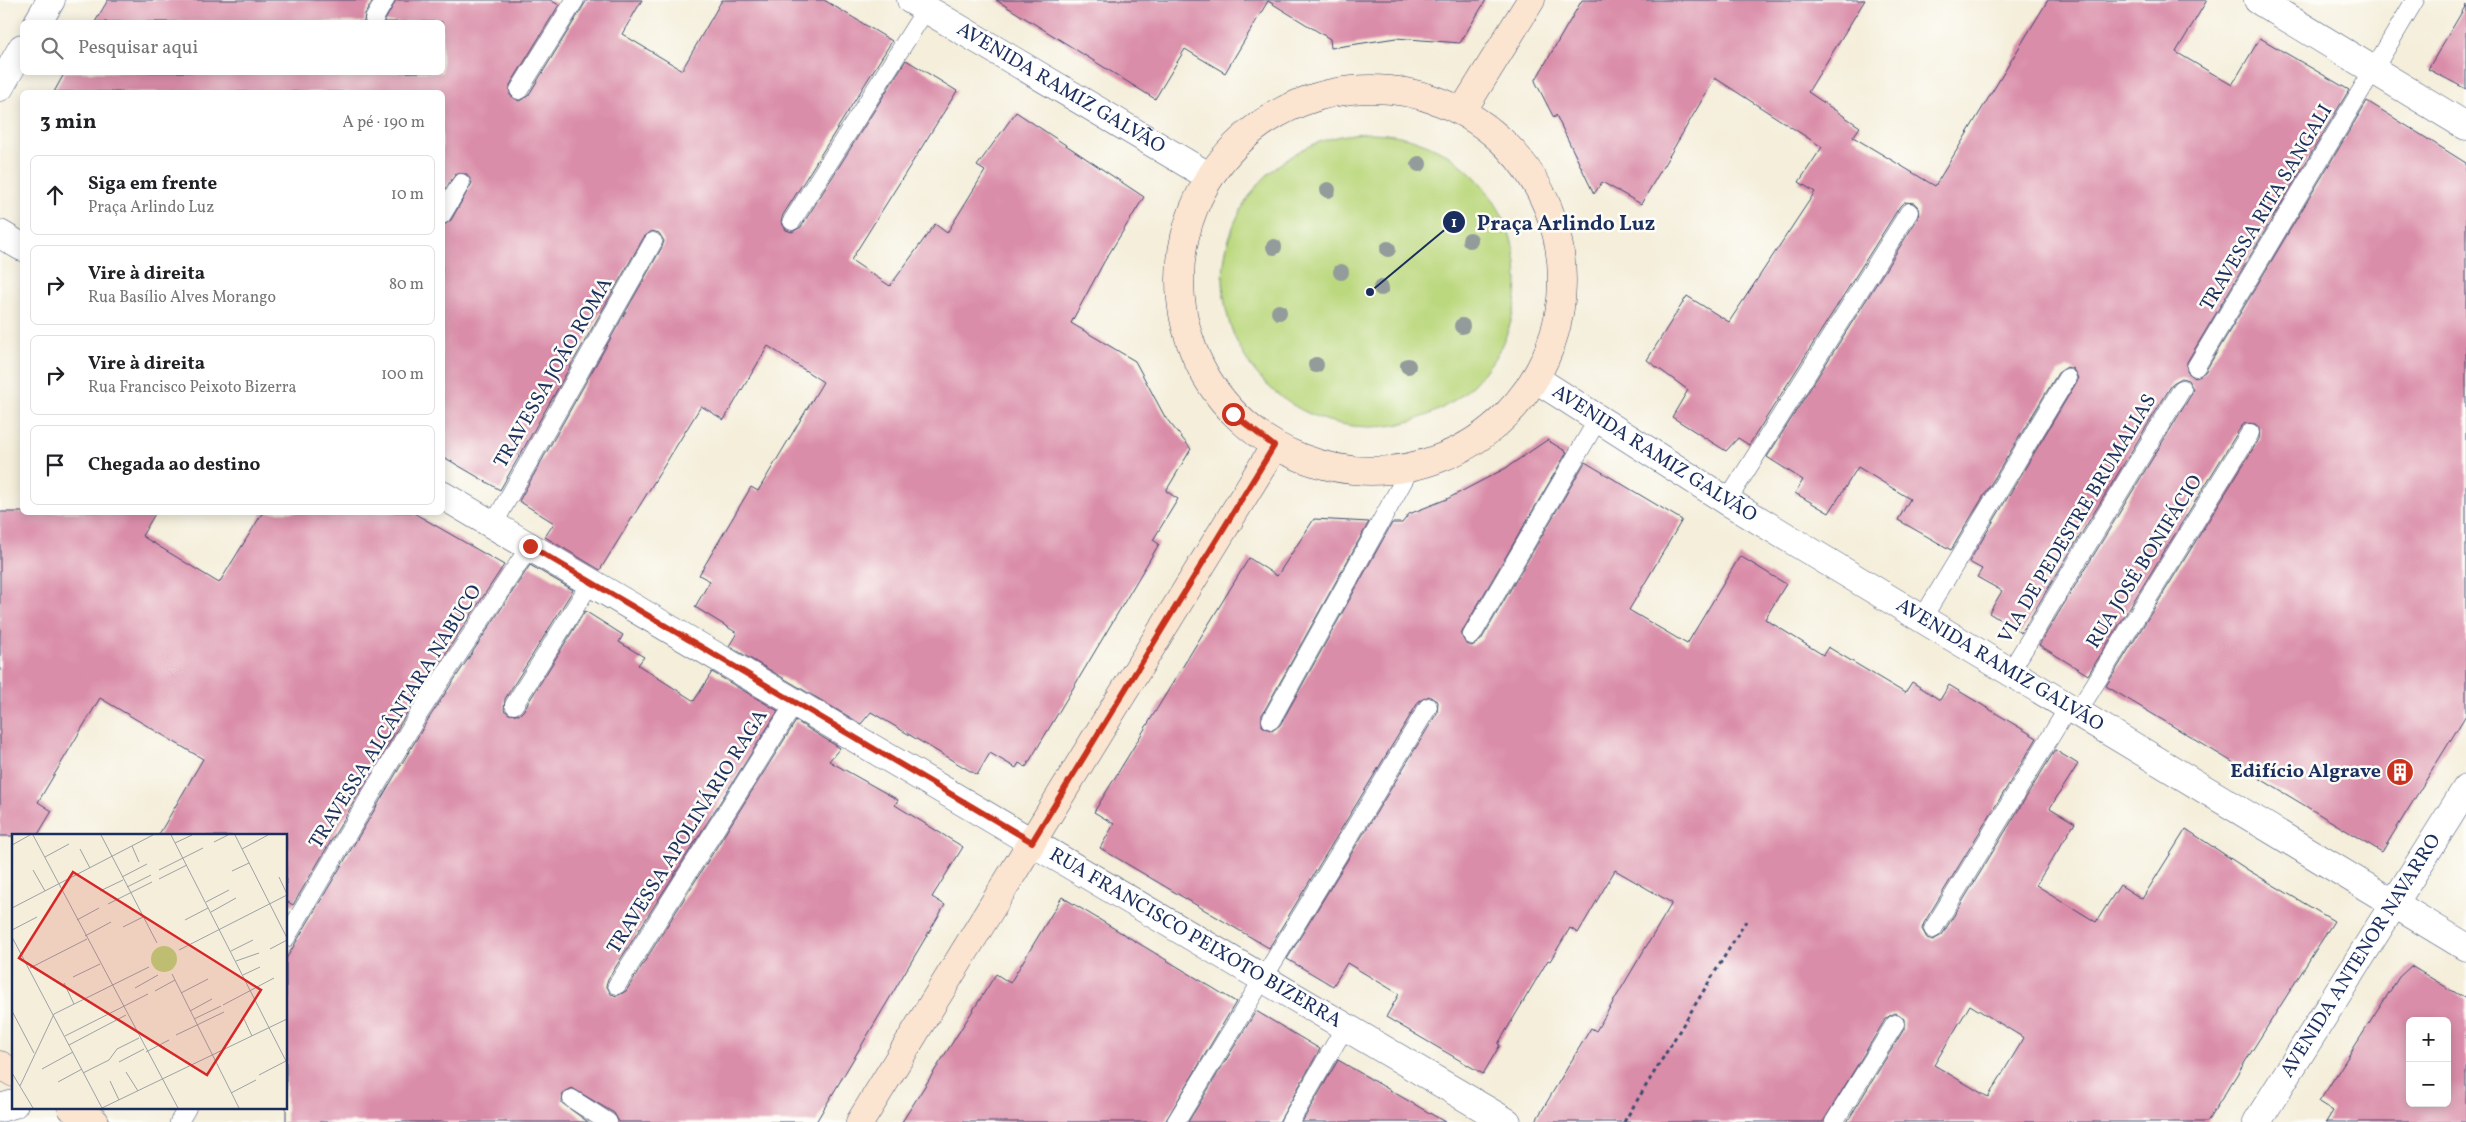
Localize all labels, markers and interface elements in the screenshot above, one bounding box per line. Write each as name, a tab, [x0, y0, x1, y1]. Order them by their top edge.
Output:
street label: AVENIDA RAMIZ GALVÃO	[951, 16, 1170, 161]
search box	[20, 20, 445, 75]
icon: search	[38, 34, 66, 62]
text: Pesquisar aqui	[78, 35, 198, 61]
street label: TRAVESSA RITA SANGALI	[2194, 99, 2340, 317]
text: 3 min	[40, 108, 96, 137]
text: A pé · 190 m	[342, 112, 425, 134]
text: Siga em frente	[88, 171, 217, 197]
icon: ahead	[41, 181, 69, 209]
text: 10 m	[391, 184, 424, 206]
text: Praça Arlindo Luz	[88, 197, 214, 219]
callout: Praça Arlindo Luz	[1441, 204, 1665, 240]
text: Praça Arlindo Luz	[1477, 210, 1655, 239]
text: 1	[1451, 213, 1457, 234]
text: Vire à direita	[88, 261, 205, 287]
icon: right	[41, 271, 69, 299]
street label: TRAVESSA JOÃO ROMA	[488, 272, 620, 474]
text: 80 m	[389, 274, 424, 296]
text: Rua Basílio Alves Morango	[88, 287, 276, 309]
text: Vire à direita	[88, 351, 205, 377]
icon: right	[41, 361, 69, 389]
text: 100 m	[381, 364, 424, 386]
text: Rua Francisco Peixoto Bizerra	[88, 377, 296, 399]
street label: AVENIDA RAMIZ GALVÃO	[1546, 378, 1762, 530]
street label: VIA DE PEDESTRE BRUMALIAS	[1992, 389, 2164, 649]
route start	[1222, 403, 1245, 426]
icon: arrive	[41, 451, 69, 479]
text: Chegada ao destino	[88, 452, 260, 478]
street label: RUA JOSÉ BONIFÁCIO	[2080, 470, 2210, 654]
route end	[519, 535, 542, 558]
street label: TRAVESSA ALCÂNTARA NABUCO	[303, 580, 489, 854]
street label: AVENIDA RAMIZ GALVÃO	[1890, 592, 2109, 739]
street label: TRAVESSA APOLINÁRIO RAGA	[601, 704, 775, 960]
building icon: Edifício Algrave	[2385, 757, 2415, 787]
place label: Edifício Algrave	[2230, 758, 2381, 786]
street label: AVENIDA ANTENOR NAVARRO	[2274, 829, 2448, 1083]
inset map	[12, 834, 288, 1110]
street label: RUA FRANCISCO PEIXOTO BIZERRA	[1044, 841, 1347, 1036]
map controls	[2406, 1017, 2451, 1107]
button: +	[2406, 1017, 2451, 1062]
button: −	[2406, 1062, 2451, 1107]

